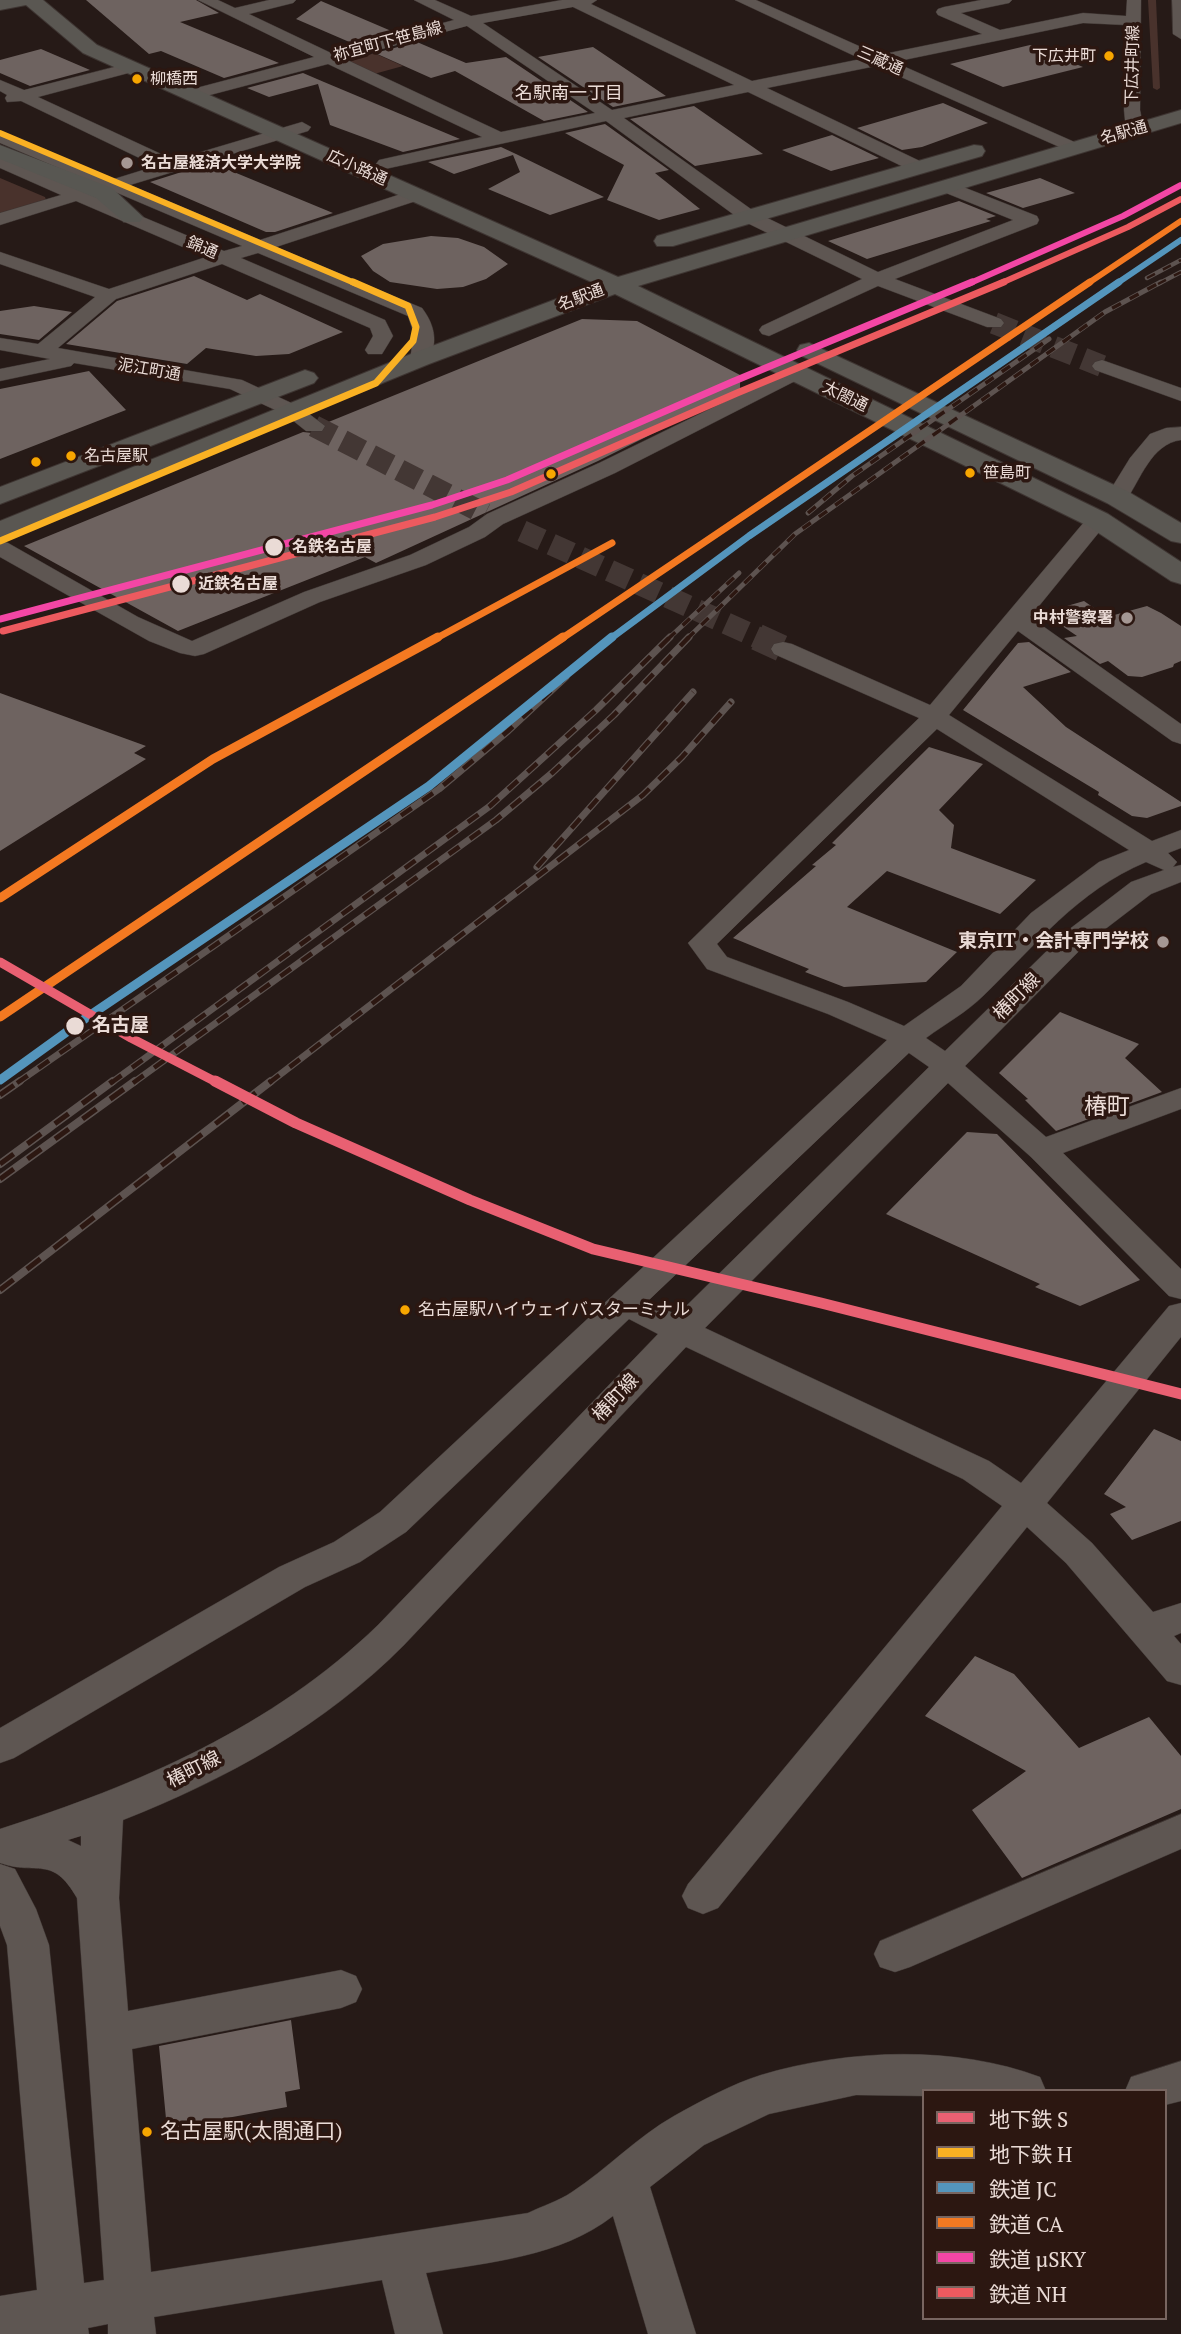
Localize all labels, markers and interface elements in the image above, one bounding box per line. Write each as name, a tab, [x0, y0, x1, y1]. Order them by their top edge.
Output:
street label: 祢宜町下笹島線	[331, 18, 445, 66]
street label: 下広井町線	[1123, 25, 1143, 105]
street label: 三蔵通	[854, 42, 906, 80]
place label: 下広井町	[1032, 46, 1096, 66]
marker: 下広井町	[1102, 49, 1116, 63]
place label: 柳橋西	[150, 69, 198, 89]
marker: 柳橋西	[130, 72, 144, 86]
district label: 名駅南一丁目	[515, 83, 623, 105]
street label: 名駅通	[1098, 117, 1150, 149]
street label: 広小路通	[324, 146, 390, 190]
place label: 名古屋経済大学大学院	[141, 153, 301, 173]
marker: 名古屋経済大学大学院	[119, 155, 135, 171]
street label: 錦通	[184, 233, 220, 263]
street label: 名駅通	[555, 280, 607, 316]
street label: 泥江町通	[116, 355, 182, 385]
street label: 太閤通	[819, 378, 871, 416]
place label: 名古屋駅	[84, 446, 148, 466]
marker: 名古屋駅	[64, 449, 78, 463]
unlabelled marker	[29, 455, 43, 469]
place label: 笹島町	[983, 463, 1031, 483]
marker: 笹島町	[963, 466, 977, 480]
unlabelled marker	[544, 467, 558, 481]
marker: 名鉄名古屋	[263, 536, 285, 558]
place label: 名鉄名古屋	[292, 537, 372, 557]
marker: 近鉄名古屋	[170, 573, 192, 595]
place label: 近鉄名古屋	[198, 574, 278, 594]
place label: 中村警察署	[1033, 608, 1113, 628]
marker: 中村警察署	[1119, 610, 1135, 626]
place label: 東京IT・会計専門学校	[958, 931, 1149, 953]
marker: 東京IT・会計専門学校	[1155, 934, 1171, 950]
street label: 椿町線	[989, 969, 1045, 1025]
marker: 名古屋	[64, 1015, 86, 1037]
place label: 名古屋	[92, 1015, 149, 1037]
district label: 椿町	[1084, 1093, 1130, 1121]
place label: 名古屋駅ハイウェイバスターミナル	[418, 1300, 690, 1320]
marker: 名古屋駅ハイウェイバスターミナル	[398, 1303, 412, 1317]
street label: 椿町線	[588, 1369, 644, 1427]
street label: 椿町線	[163, 1747, 225, 1793]
legend	[922, 2089, 1167, 2320]
text: 地下鉄 S	[989, 2105, 1068, 2133]
place label: 名古屋駅(太閤通口)	[160, 2119, 342, 2145]
marker: 名古屋駅(太閤通口)	[140, 2125, 154, 2139]
text: 地下鉄 H	[989, 2140, 1072, 2168]
text: 鉄道 JC	[989, 2175, 1057, 2203]
text: 鉄道 CA	[989, 2210, 1063, 2238]
text: 鉄道 μSKY	[989, 2245, 1086, 2273]
text: 鉄道 NH	[989, 2280, 1067, 2308]

